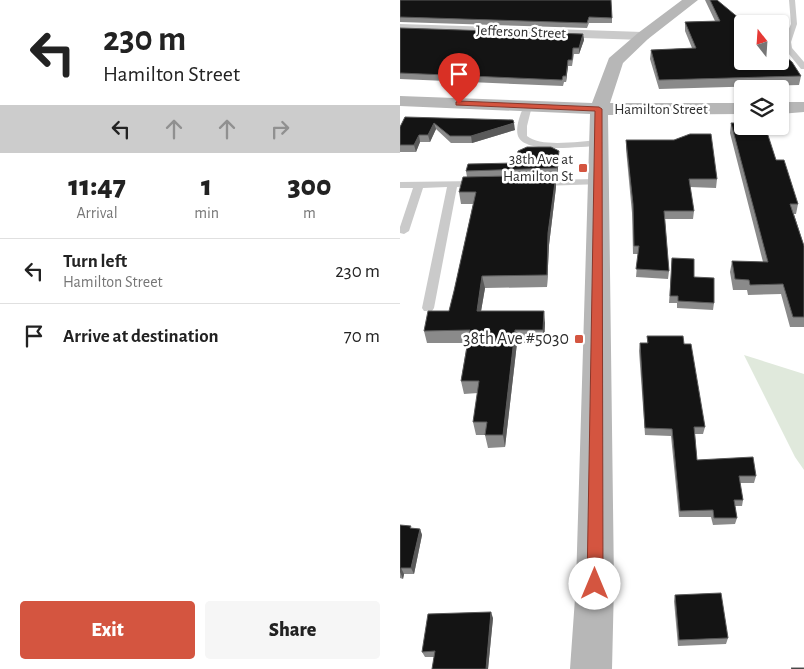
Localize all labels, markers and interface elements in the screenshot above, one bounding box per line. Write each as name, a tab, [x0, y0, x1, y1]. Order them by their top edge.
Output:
north arrow	[734, 15, 789, 70]
map controls	[734, 15, 789, 135]
icon: left	[20, 20, 85, 85]
text: 230 m	[103, 22, 186, 57]
street label: Jefferson Street	[476, 23, 567, 41]
pin	[438, 53, 480, 104]
icon: arrive	[445, 60, 473, 88]
text: Hamilton Street	[103, 63, 240, 85]
button: layers	[734, 80, 789, 135]
street label: Hamilton Street	[614, 102, 708, 117]
icon: left	[107, 115, 135, 143]
icon: ahead	[160, 115, 188, 143]
icon: ahead	[213, 115, 241, 143]
icon: right	[266, 115, 294, 143]
place label: 38th Ave at Hamilton St	[503, 152, 573, 184]
marker: 38th Ave at Hamilton St	[577, 162, 589, 174]
text: 11:47	[68, 171, 126, 201]
text: 1	[201, 171, 212, 201]
text: 300	[287, 171, 332, 201]
text: Arrival	[77, 205, 118, 221]
text: min	[194, 205, 219, 221]
text: m	[303, 205, 316, 221]
text: Turn left	[63, 252, 127, 271]
icon: left	[20, 257, 48, 285]
text: 230 m	[335, 262, 380, 281]
text: Hamilton Street	[63, 274, 163, 290]
icon: arrive	[20, 322, 48, 350]
text: Arrive at destination	[63, 327, 219, 346]
text: 70 m	[344, 327, 380, 346]
place label: 38th Ave #5030	[463, 330, 569, 348]
marker: 38th Ave #5030	[573, 333, 585, 345]
position arrow	[568, 557, 620, 609]
button: Exit	[20, 601, 195, 659]
button: Share	[205, 601, 380, 659]

